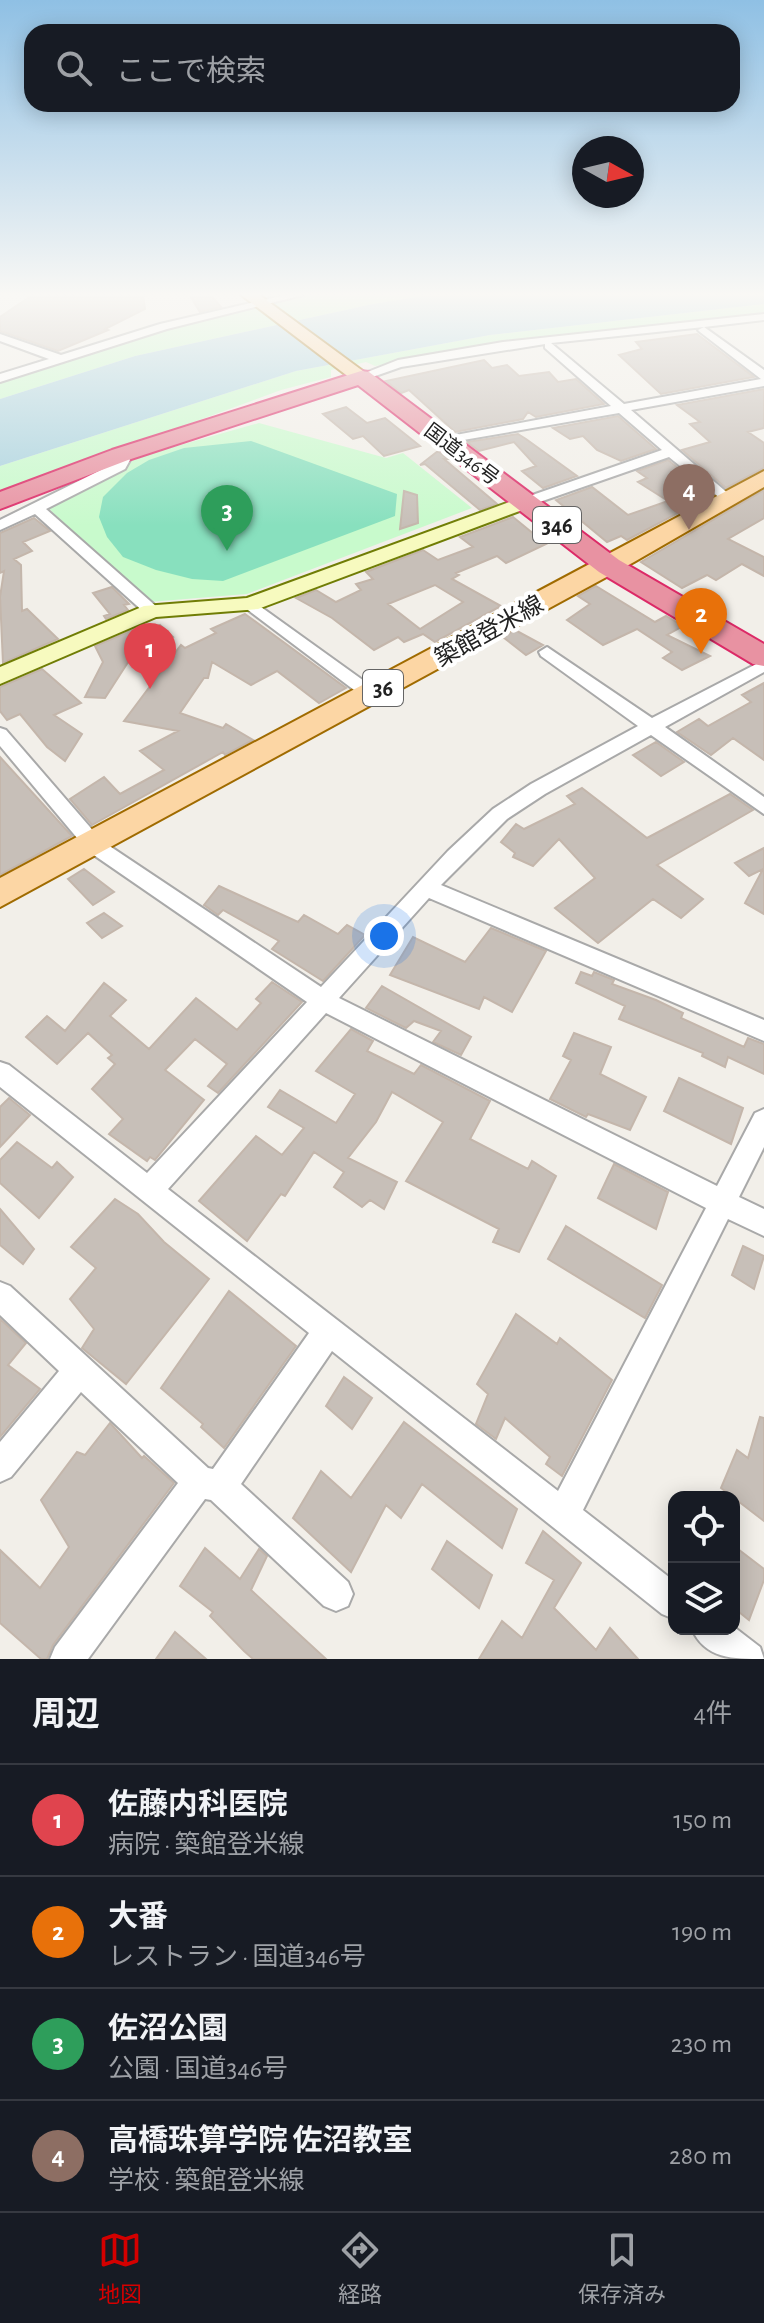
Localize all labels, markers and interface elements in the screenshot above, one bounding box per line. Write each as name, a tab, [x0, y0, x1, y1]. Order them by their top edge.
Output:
search box	[24, 24, 740, 112]
icon: search	[52, 46, 96, 90]
text: ここで検索	[116, 57, 266, 87]
north arrow	[572, 136, 644, 208]
street label: 国道346号	[421, 420, 503, 489]
pin: 4	[663, 464, 715, 530]
pin: 3	[201, 485, 253, 551]
road number: 346	[533, 507, 581, 543]
pin: 2	[675, 588, 727, 654]
street label: 築館登米線	[430, 591, 548, 671]
pin: 1	[124, 623, 176, 689]
road number: 36	[363, 670, 403, 706]
your location	[364, 916, 404, 956]
map controls	[668, 1491, 740, 1635]
button: locate	[668, 1491, 740, 1563]
button: layers	[668, 1563, 740, 1635]
text: 周辺	[32, 1698, 100, 1732]
text: 4件	[693, 1701, 732, 1727]
text: 佐藤内科医院	[108, 1790, 288, 1820]
text: 1	[53, 1807, 63, 1833]
text: 150 m	[673, 1807, 732, 1833]
text: 病院 · 築館登米線	[108, 1832, 305, 1858]
text: 大番	[108, 1902, 168, 1932]
text: 2	[52, 1919, 64, 1945]
text: 190 m	[672, 1919, 732, 1945]
text: レストラン · 国道346号	[108, 1944, 366, 1970]
text: 佐沼公園	[108, 2014, 228, 2044]
text: 3	[52, 2031, 64, 2057]
text: 230 m	[671, 2031, 732, 2057]
text: 公園 · 国道346号	[108, 2056, 288, 2082]
text: 高橋珠算学院 佐沼教室	[108, 2126, 413, 2156]
text: 4	[51, 2143, 65, 2169]
text: 280 m	[669, 2143, 732, 2169]
text: 学校 · 築館登米線	[108, 2168, 305, 2194]
tab: 地図	[98, 2228, 142, 2308]
tab: 経路	[338, 2228, 382, 2308]
tab: 保存済み	[578, 2228, 666, 2308]

